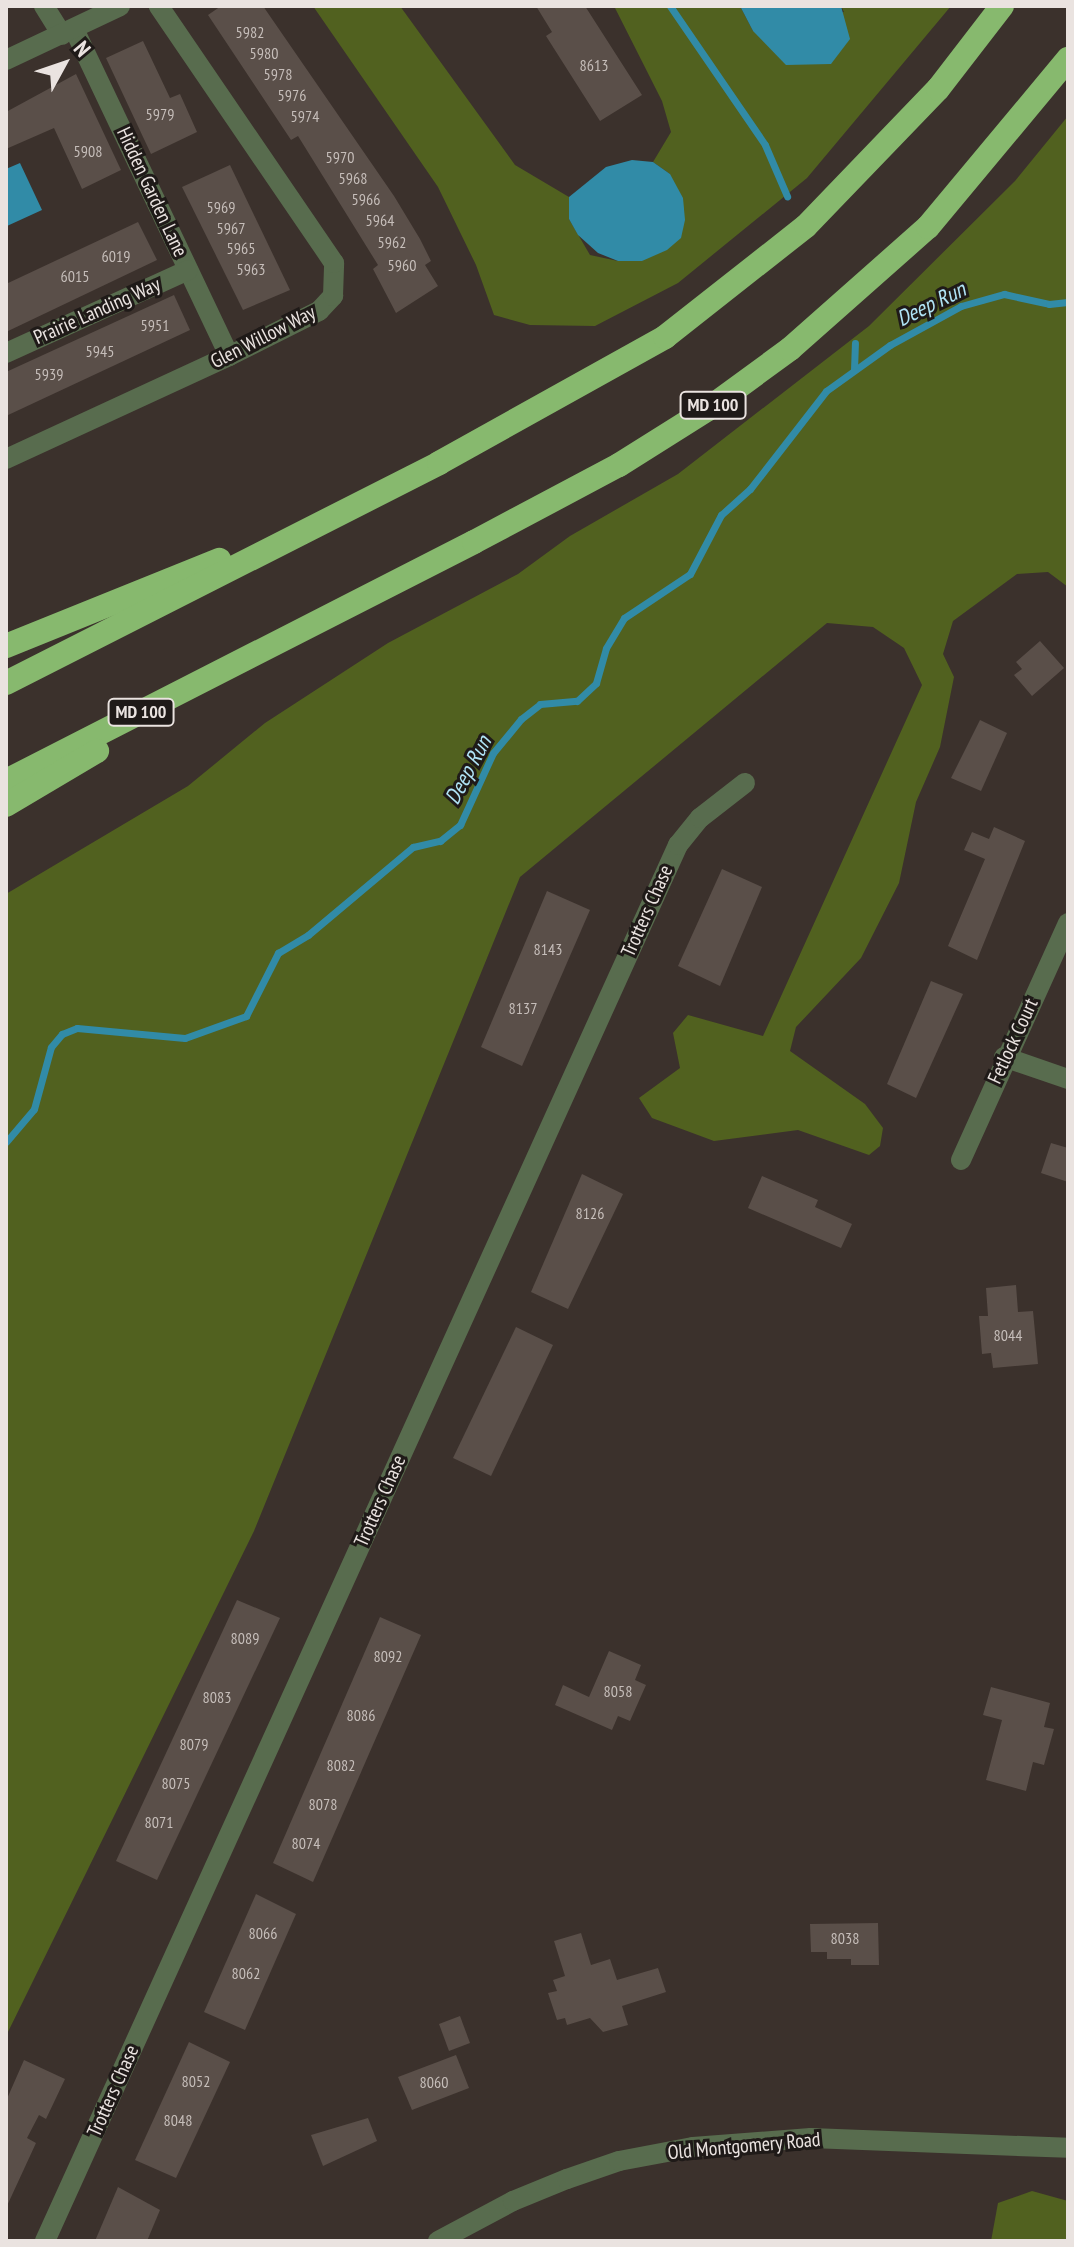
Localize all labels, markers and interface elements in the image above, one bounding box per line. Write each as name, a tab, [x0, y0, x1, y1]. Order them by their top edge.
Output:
house number: 5982	[236, 22, 264, 42]
north arrow	[24, 24, 104, 104]
text: N	[68, 35, 97, 62]
house number: 5980	[250, 43, 278, 63]
house number: 8613	[580, 55, 608, 75]
house number: 5978	[264, 64, 292, 84]
house number: 5976	[278, 85, 306, 105]
house number: 5979	[146, 104, 174, 124]
house number: 5974	[291, 106, 319, 126]
street label: Hidden Garden Lane	[112, 123, 192, 261]
house number: 5908	[74, 141, 102, 161]
house number: 5970	[326, 147, 354, 167]
house number: 5968	[339, 168, 367, 188]
house number: 5966	[352, 189, 380, 209]
house number: 5969	[207, 197, 235, 217]
house number: 5964	[366, 210, 394, 230]
house number: 5967	[217, 218, 245, 238]
house number: 5962	[378, 232, 406, 252]
house number: 5965	[227, 238, 255, 258]
house number: 6019	[102, 246, 130, 266]
house number: 5960	[388, 255, 416, 275]
house number: 5963	[237, 259, 265, 279]
house number: 6015	[61, 266, 89, 286]
street label: Prairie Landing Way	[30, 272, 164, 350]
water label: Deep Run	[892, 276, 970, 332]
street label: Glen Willow Way	[206, 300, 320, 374]
house number: 5951	[141, 315, 169, 335]
house number: 5945	[86, 341, 114, 361]
house number: 5939	[35, 364, 63, 384]
road number: MD 100	[679, 391, 747, 419]
road number: MD 100	[107, 698, 175, 726]
water label: Deep Run	[439, 731, 497, 809]
street label: Trotters Chase	[616, 861, 678, 961]
house number: 8143	[534, 939, 562, 959]
street label: Fetlock Court	[983, 994, 1043, 1088]
house number: 8137	[509, 998, 537, 1018]
house number: 8126	[576, 1203, 604, 1223]
house number: 8044	[994, 1325, 1022, 1345]
street label: Trotters Chase	[349, 1451, 411, 1551]
house number: 8089	[231, 1628, 259, 1648]
house number: 8092	[374, 1646, 402, 1666]
house number: 8058	[604, 1681, 632, 1701]
house number: 8083	[203, 1687, 231, 1707]
house number: 8086	[347, 1705, 375, 1725]
house number: 8079	[180, 1734, 208, 1754]
house number: 8082	[327, 1755, 355, 1775]
house number: 8075	[162, 1773, 190, 1793]
house number: 8078	[309, 1794, 337, 1814]
house number: 8071	[145, 1812, 173, 1832]
house number: 8074	[292, 1833, 320, 1853]
house number: 8066	[249, 1923, 277, 1943]
house number: 8038	[831, 1928, 859, 1948]
house number: 8062	[232, 1963, 260, 1983]
street label: Trotters Chase	[82, 2041, 144, 2141]
house number: 8052	[182, 2071, 210, 2091]
house number: 8060	[420, 2072, 448, 2092]
house number: 8048	[164, 2110, 192, 2130]
street label: Old Montgomery Road	[666, 2127, 822, 2165]

